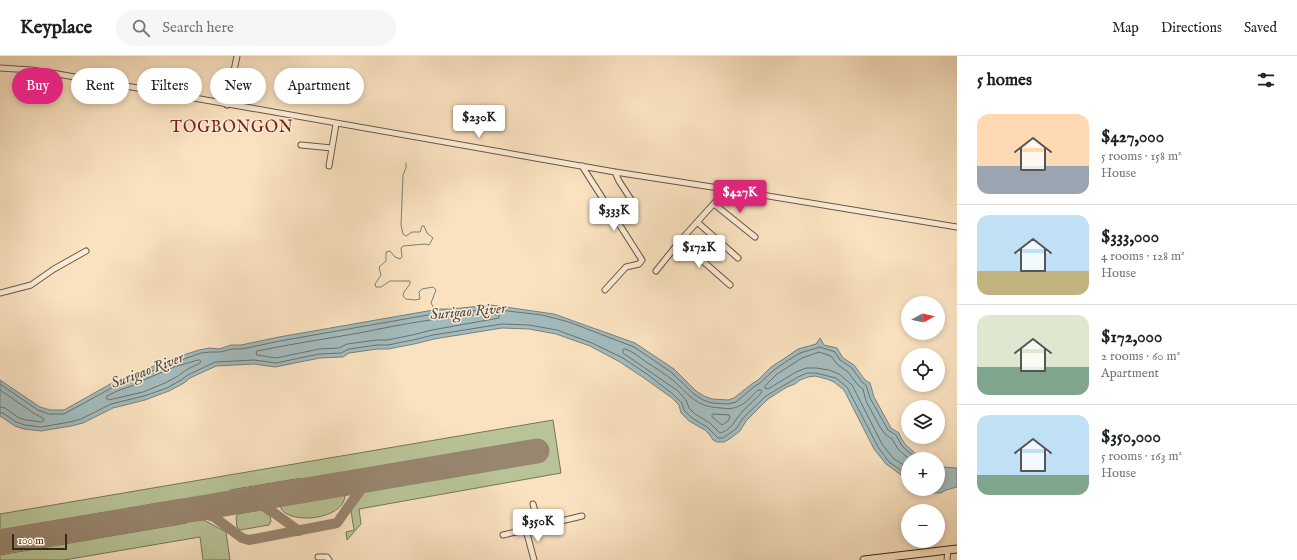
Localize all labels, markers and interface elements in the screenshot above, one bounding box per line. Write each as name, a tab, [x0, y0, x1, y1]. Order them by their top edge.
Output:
search box	[116, 10, 396, 46]
text: Keyplace	[20, 16, 92, 40]
icon: search	[130, 17, 152, 39]
text: Search here	[162, 18, 234, 37]
text: Map	[1112, 19, 1139, 37]
text: Directions	[1161, 19, 1222, 37]
text: Saved	[1244, 19, 1277, 37]
chip: Buy	[12, 68, 63, 104]
chip: Rent	[71, 68, 129, 104]
chip: Filters	[137, 68, 202, 104]
chip: New	[210, 68, 266, 104]
chip: Apartment	[274, 68, 364, 104]
icon: filters	[1255, 69, 1277, 91]
text: 5 homes	[977, 70, 1032, 91]
pin: $230K	[451, 105, 507, 139]
text: $230K	[462, 109, 496, 126]
district label: TOGBONGON	[170, 118, 294, 138]
text: $427,000	[1101, 127, 1164, 148]
icon: home	[1009, 130, 1057, 178]
text: 5 rooms · 158 m²	[1101, 148, 1182, 165]
text: House	[1101, 165, 1136, 182]
pin: $427K	[712, 180, 768, 214]
text: $427K	[722, 184, 758, 201]
pin: $333K	[586, 198, 642, 232]
text: $333K	[598, 202, 630, 219]
text: $333,000	[1101, 227, 1159, 248]
icon: home	[1009, 231, 1057, 279]
pin: $172K	[671, 235, 727, 269]
text: $172K	[682, 239, 716, 256]
text: 4 rooms · 128 m²	[1101, 248, 1185, 265]
text: House	[1101, 265, 1136, 282]
north arrow	[901, 296, 945, 340]
map controls	[901, 296, 945, 548]
water label: Surigao River	[429, 299, 508, 325]
text: $172,000	[1101, 327, 1162, 348]
icon: home	[1009, 331, 1057, 379]
water label: Surigao River	[108, 348, 187, 394]
button: locate	[901, 348, 945, 392]
text: 2 rooms · 60 m²	[1101, 348, 1180, 365]
text: Apartment	[1101, 365, 1159, 382]
button: layers	[901, 400, 945, 444]
text: $350,000	[1101, 427, 1161, 448]
icon: home	[1009, 431, 1057, 479]
text: 5 rooms · 163 m²	[1101, 448, 1182, 465]
button: +	[901, 452, 945, 496]
text: House	[1101, 465, 1136, 482]
button: −	[901, 504, 945, 548]
pin: $350K	[510, 509, 566, 543]
text: $350K	[522, 513, 554, 530]
scale bar	[12, 532, 67, 551]
text: 100 m	[18, 534, 44, 548]

